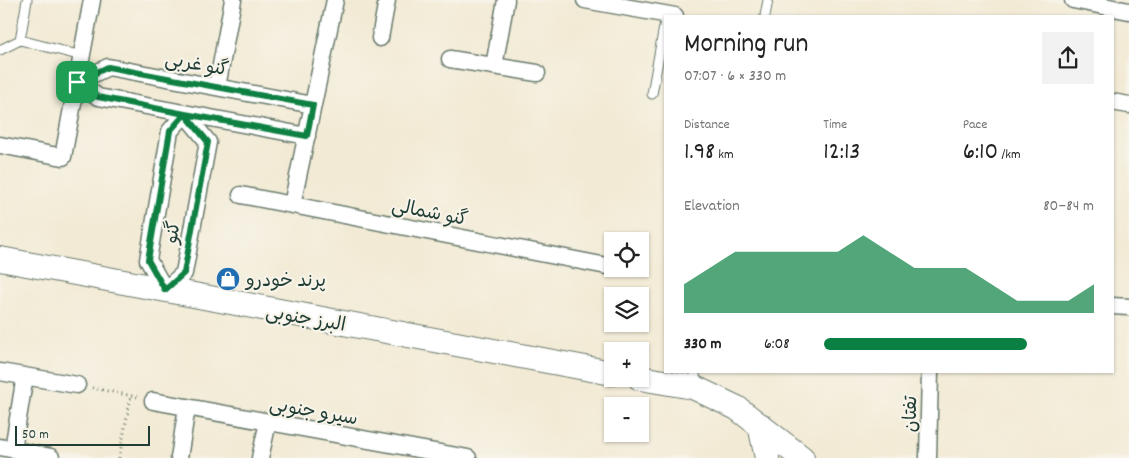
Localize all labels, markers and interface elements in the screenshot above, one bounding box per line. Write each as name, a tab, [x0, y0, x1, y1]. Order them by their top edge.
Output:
text: Morning run	[684, 26, 808, 66]
button: share	[1042, 32, 1094, 84]
street label: گنو غربی	[162, 48, 230, 85]
pin	[56, 61, 98, 103]
text: 07:07 · 6 × 330 m	[684, 65, 786, 88]
icon: arrive	[63, 68, 91, 96]
text: Distance	[684, 115, 730, 135]
text: Time	[823, 115, 847, 135]
text: Pace	[963, 115, 987, 135]
text: 1.98	[684, 135, 715, 171]
text: 12:13	[823, 135, 860, 171]
text: 6:10	[963, 135, 998, 171]
text: km	[715, 145, 734, 165]
text: /km	[998, 145, 1021, 165]
street label: گنو شمالی	[389, 194, 470, 235]
text: Elevation	[684, 195, 740, 218]
text: 80–84 m	[1043, 195, 1094, 218]
street label: گنو	[159, 219, 190, 247]
map controls	[604, 232, 649, 442]
button: locate	[604, 232, 649, 277]
shop icon: پرند خودرو	[215, 266, 241, 292]
place label: پرند خودرو	[244, 269, 326, 296]
button: layers	[604, 287, 649, 332]
street label: البرز جنوبی	[263, 300, 347, 341]
text: 330 m	[684, 333, 722, 356]
text: 6:08	[764, 333, 790, 356]
button: +	[604, 342, 649, 387]
street label: سیرو جنوبی	[267, 392, 360, 434]
street label: تفتان	[899, 395, 926, 433]
button: −	[604, 397, 649, 442]
scale bar	[15, 423, 150, 446]
text: 50 m	[22, 425, 49, 445]

